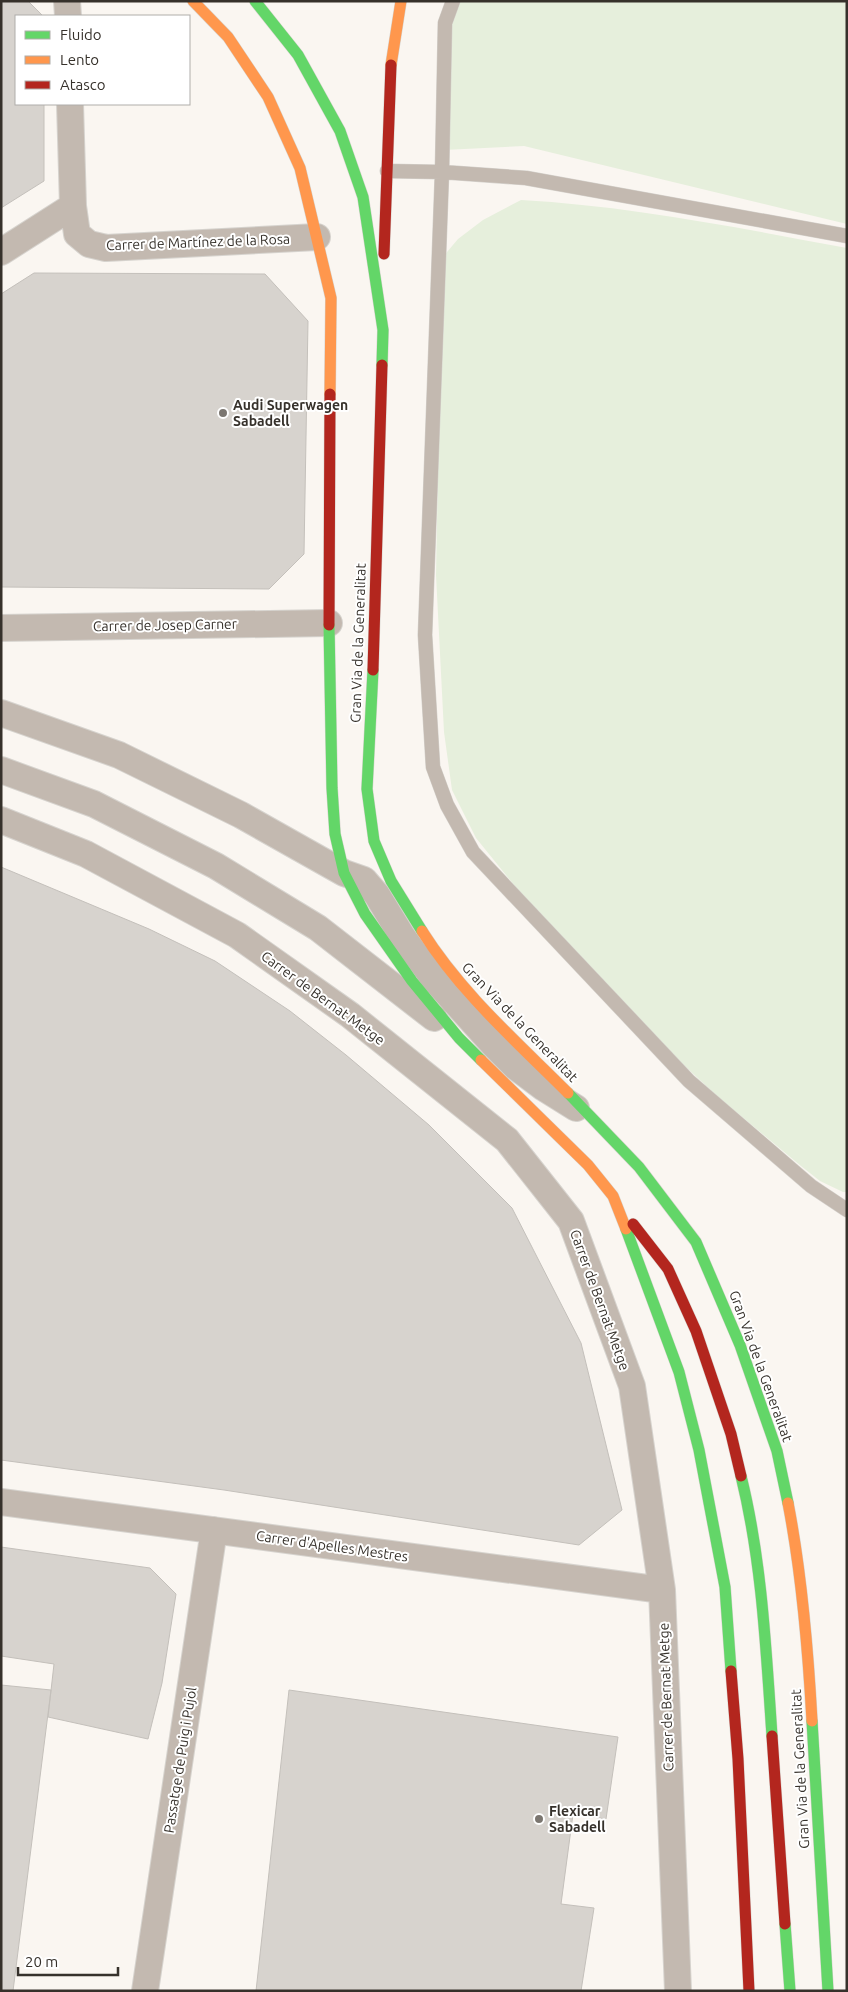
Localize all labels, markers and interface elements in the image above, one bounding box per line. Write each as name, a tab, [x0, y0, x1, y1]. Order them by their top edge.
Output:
legend	[15, 15, 190, 105]
text: Fluido	[60, 26, 102, 43]
text: Lento	[60, 51, 99, 68]
text: Atasco	[60, 76, 106, 93]
street label: Carrer de Martínez de la Rosa	[106, 231, 290, 253]
place label: Audi Superwagen Sabadell	[233, 397, 348, 429]
marker: Audi Superwagen Sabadell	[217, 407, 229, 419]
street label: Gran Via de la Generalitat	[347, 562, 369, 723]
street label: Carrer de Josep Carner	[93, 616, 238, 634]
street label: Carrer de Bernat Metge	[258, 948, 388, 1048]
street label: Gran Via de la Generalitat	[459, 959, 582, 1085]
street label: Carrer de Bernat Metge	[567, 1227, 633, 1373]
street label: Gran Via de la Generalitat	[726, 1288, 796, 1444]
street label: Carrer d'Apelles Mestres	[255, 1527, 409, 1565]
street label: Carrer de Bernat Metge	[655, 1622, 677, 1772]
street label: Passatge de Puig i Pujol	[161, 1686, 199, 1834]
street label: Gran Via de la Generalitat	[788, 1688, 812, 1849]
place label: Flexicar Sabadell	[549, 1803, 606, 1835]
marker: Flexicar Sabadell	[533, 1813, 545, 1825]
scale bar	[18, 1944, 118, 1976]
text: 20 m	[25, 1953, 58, 1970]

